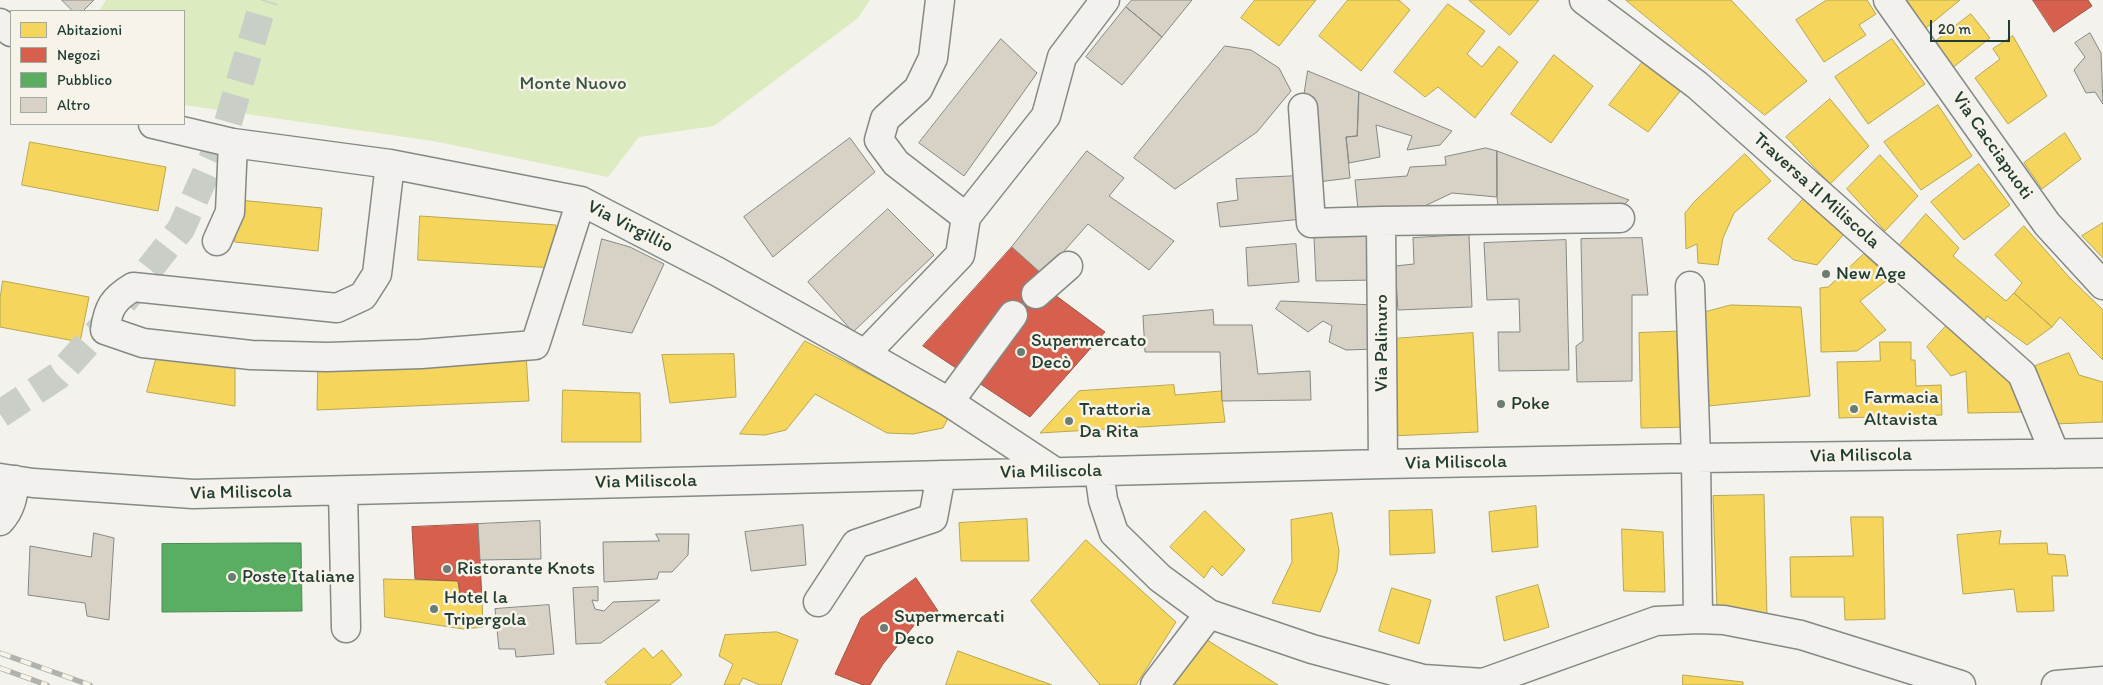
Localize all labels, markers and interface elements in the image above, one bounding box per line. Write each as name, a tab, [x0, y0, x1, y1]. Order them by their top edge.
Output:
legend	[10, 10, 185, 125]
scale bar	[1933, 10, 2013, 42]
text: 20 m	[1938, 20, 1971, 38]
text: Abitazioni	[57, 21, 122, 39]
text: Negozi	[57, 46, 100, 64]
text: Pubblico	[57, 71, 112, 89]
park label: Monte Nuovo	[519, 73, 627, 95]
street label: Via Cacciapuoti	[1946, 88, 2038, 204]
text: Altro	[57, 96, 90, 114]
street label: Traversa II Miliscola	[1748, 128, 1884, 254]
street label: Via Virgillio	[583, 196, 677, 258]
place label: New Age	[1836, 263, 1906, 285]
marker: New Age	[1820, 268, 1832, 280]
street label: Via Palinuro	[1371, 294, 1393, 392]
place label: Supermercato Decò	[1031, 330, 1146, 374]
marker: Supermercato Decò	[1015, 346, 1027, 358]
place label: Farmacia Altavista	[1864, 387, 1939, 431]
place label: Poke	[1511, 393, 1550, 415]
marker: Poke	[1495, 398, 1507, 410]
place label: Trattoria Da Rita	[1079, 399, 1151, 443]
marker: Farmacia Altavista	[1848, 403, 1860, 415]
marker: Trattoria Da Rita	[1063, 415, 1075, 427]
street label: Via Miliscola	[1810, 444, 1912, 468]
street label: Via Miliscola	[1405, 451, 1507, 475]
street label: Via Miliscola	[1000, 460, 1102, 484]
street label: Via Miliscola	[595, 470, 697, 494]
street label: Via Miliscola	[190, 481, 292, 505]
place label: Ristorante Knots	[457, 558, 595, 580]
marker: Ristorante Knots	[441, 563, 453, 575]
place label: Poste Italiane	[242, 566, 355, 588]
marker: Poste Italiane	[226, 571, 238, 583]
place label: Hotel la Tripergola	[444, 587, 526, 631]
marker: Hotel la Tripergola	[428, 603, 440, 615]
place label: Supermercati Deco	[894, 606, 1005, 650]
marker: Supermercati Deco	[878, 622, 890, 634]

